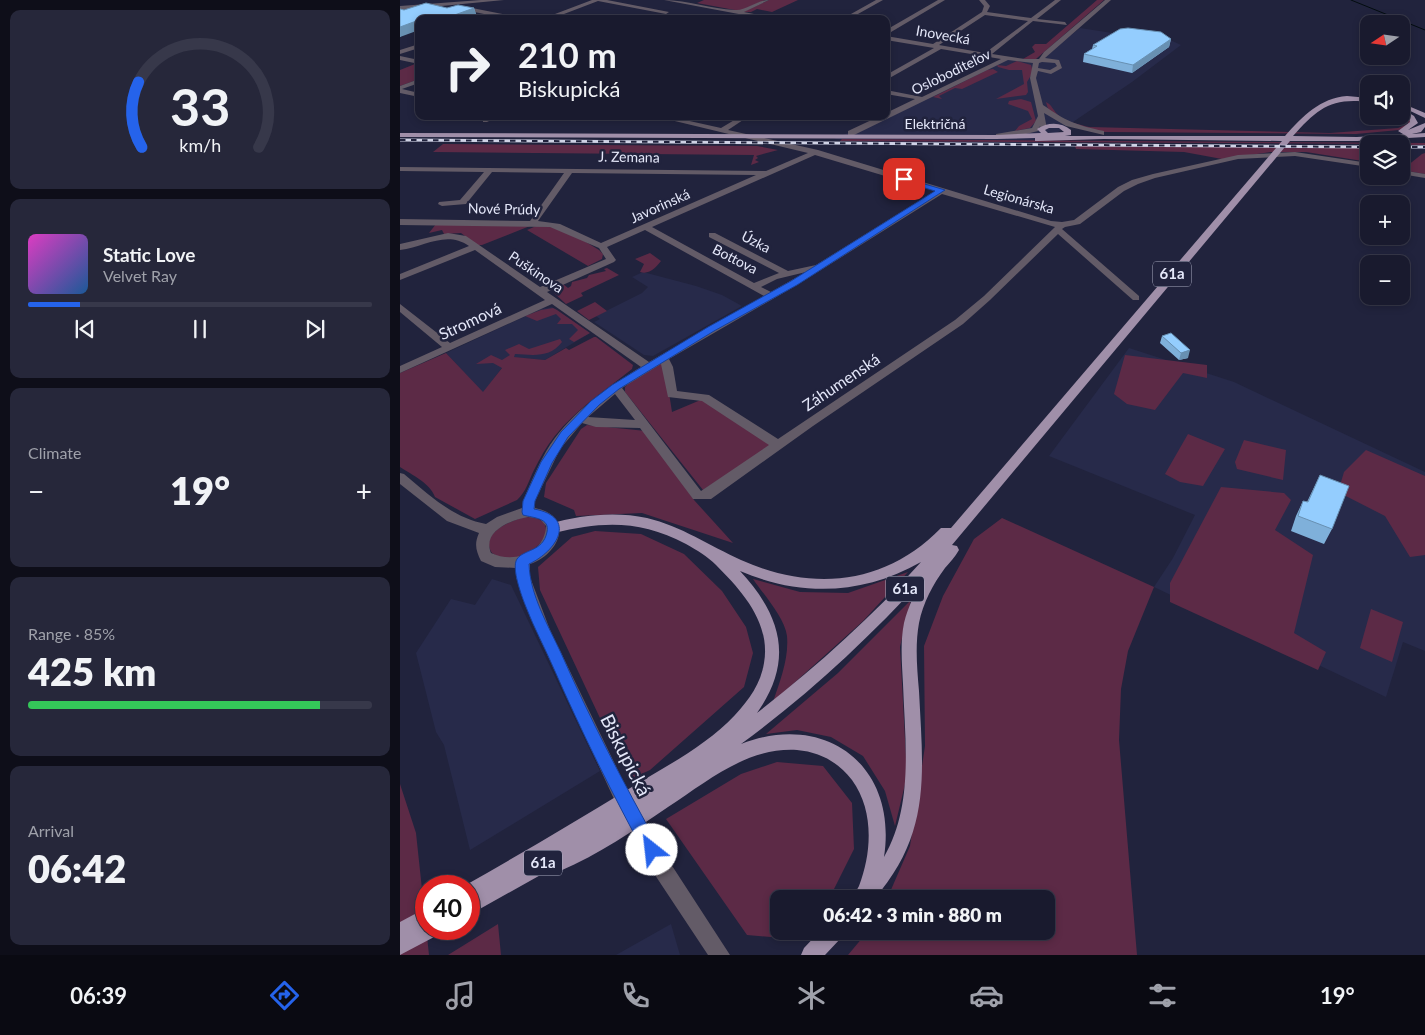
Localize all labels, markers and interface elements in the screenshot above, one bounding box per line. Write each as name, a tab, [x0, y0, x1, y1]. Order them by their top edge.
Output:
north arrow	[1360, 15, 1410, 65]
map controls	[1360, 15, 1410, 305]
street label: Inovecká	[915, 21, 971, 48]
text: 210 m	[518, 33, 617, 75]
icon: right	[435, 35, 500, 100]
street label: Osloboditeľov	[908, 45, 994, 98]
text: 33	[170, 75, 230, 137]
text: Biskupická	[518, 75, 620, 102]
button: sound	[1360, 75, 1410, 125]
street label: Električná	[905, 115, 965, 132]
text: km/h	[179, 134, 221, 156]
button: layers	[1360, 135, 1410, 185]
street label: J. Zemana	[598, 147, 660, 166]
pin	[883, 158, 925, 200]
icon: arrive	[890, 165, 918, 193]
street label: Legionárska	[982, 180, 1056, 217]
street label: Javorinská	[627, 185, 692, 226]
button: +	[1360, 195, 1410, 245]
street label: Nové Prúdy	[468, 199, 541, 218]
street label: Úzka	[739, 227, 774, 256]
street label: Bottova	[710, 240, 761, 277]
text: Static Love	[103, 243, 195, 266]
street label: Puškinova	[506, 247, 567, 296]
button: −	[1360, 255, 1410, 305]
road number: 61a	[1153, 262, 1191, 286]
text: Velvet Ray	[103, 266, 177, 285]
street label: Stromová	[436, 298, 504, 343]
icon: previous	[71, 315, 99, 343]
icon: pause	[186, 315, 214, 343]
icon: next	[301, 315, 329, 343]
street label: Záhumenská	[799, 349, 883, 414]
text: Climate	[28, 443, 81, 462]
text: 19°	[170, 467, 230, 513]
text: −	[28, 474, 44, 508]
text: +	[356, 474, 372, 508]
road number: 61a	[886, 576, 924, 602]
text: Range · 85%	[28, 624, 115, 643]
text: 425 km	[28, 648, 156, 694]
street label: Biskupická	[596, 710, 657, 799]
text: Arrival	[28, 821, 74, 840]
position arrow	[625, 823, 677, 875]
text: 06:42	[28, 845, 126, 891]
road number: 61a	[524, 850, 562, 876]
speed limit sign: 40	[415, 875, 480, 940]
text: 06:42 · 3 min · 880 m	[823, 903, 1002, 926]
icon: directions	[267, 978, 302, 1013]
icon: music	[443, 978, 478, 1013]
icon: phone	[618, 978, 653, 1013]
icon: climate	[794, 978, 829, 1013]
icon: car	[969, 978, 1004, 1013]
icon: filters	[1145, 978, 1180, 1013]
text: 06:39	[70, 982, 127, 1009]
text: 19°	[1320, 982, 1355, 1009]

